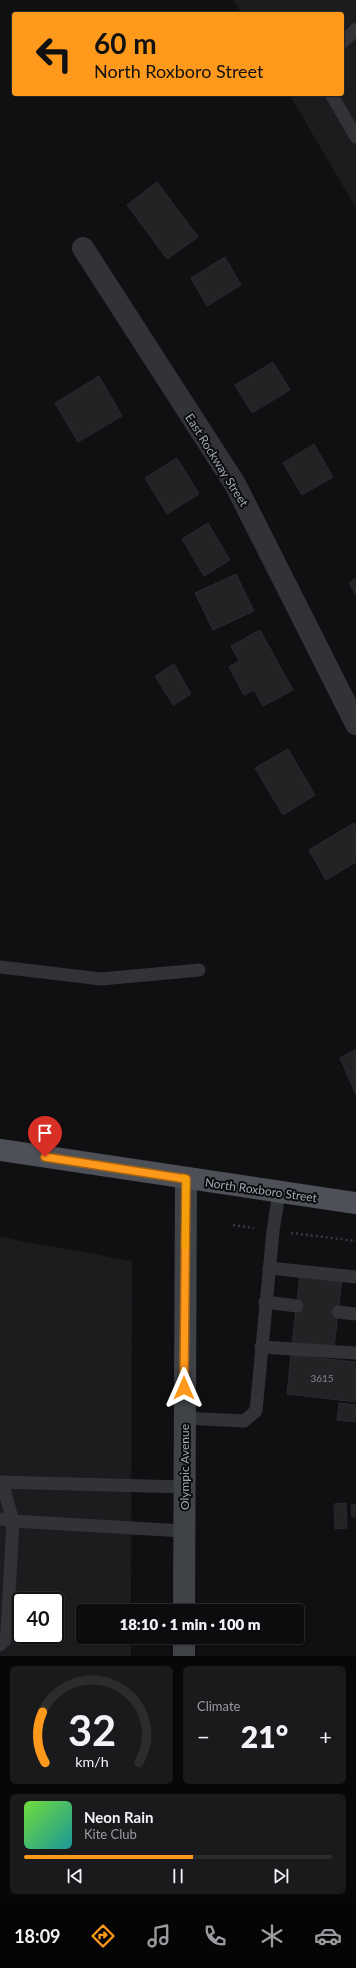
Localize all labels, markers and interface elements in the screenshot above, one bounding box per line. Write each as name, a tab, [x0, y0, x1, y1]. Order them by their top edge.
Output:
text: 60 m	[94, 26, 157, 60]
icon: left	[28, 28, 80, 80]
text: North Roxboro Street	[94, 60, 263, 82]
street label: East Rockway Street	[182, 411, 252, 510]
pin	[28, 1116, 62, 1157]
icon: arrive	[34, 1122, 56, 1144]
street label: North Roxboro Street	[204, 1175, 319, 1205]
position arrow	[163, 1367, 205, 1409]
house number: 3615	[310, 1372, 334, 1384]
street label: Olympic Avenue	[177, 1424, 192, 1510]
speed limit sign: 40	[12, 1592, 64, 1644]
text: 18:10 · 1 min · 100 m	[119, 1615, 261, 1633]
text: Climate	[197, 1698, 240, 1714]
text: 32	[67, 1705, 116, 1755]
text: 21°	[241, 1718, 288, 1754]
text: −	[197, 1723, 210, 1750]
text: +	[319, 1723, 332, 1750]
text: km/h	[75, 1753, 108, 1770]
text: Neon Rain	[84, 1808, 153, 1826]
text: Kite Club	[84, 1826, 137, 1842]
icon: previous	[64, 1865, 86, 1887]
icon: pause	[167, 1865, 189, 1887]
icon: next	[270, 1865, 292, 1887]
icon: directions	[89, 1922, 117, 1950]
icon: music	[145, 1922, 173, 1950]
icon: phone	[201, 1922, 229, 1950]
icon: climate	[258, 1922, 286, 1950]
icon: car	[314, 1922, 342, 1950]
text: 18:09	[14, 1925, 61, 1947]

